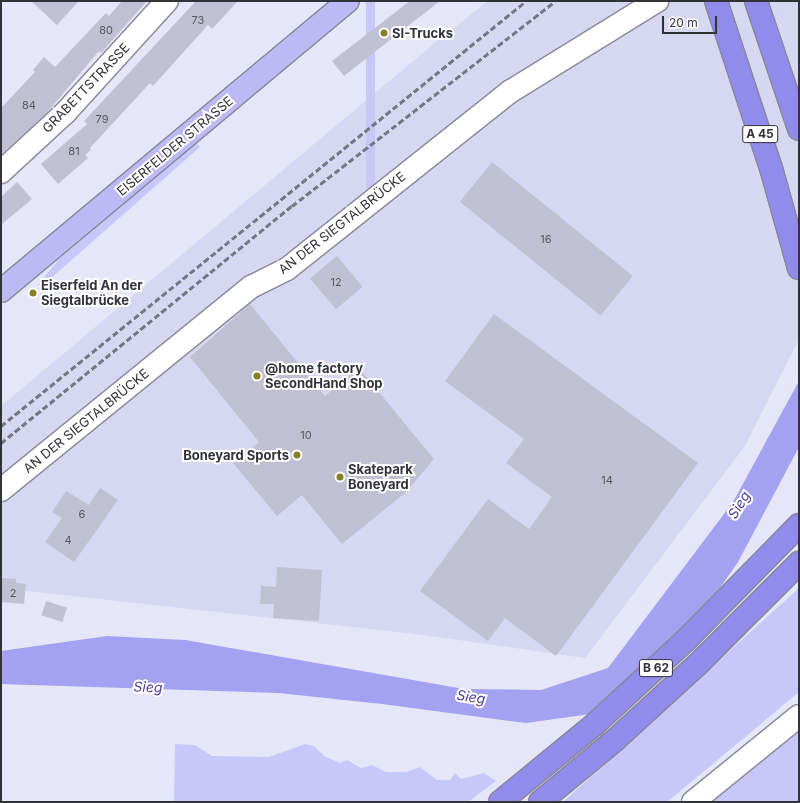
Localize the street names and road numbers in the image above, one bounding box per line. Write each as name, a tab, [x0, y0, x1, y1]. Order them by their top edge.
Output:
street label: GRABETTSTRASSE	[39, 40, 133, 136]
street label: EISERFELDER STRASSE	[114, 93, 236, 199]
road number: A 45	[742, 124, 778, 144]
street label: AN DER SIEGTALBRÜCKE	[275, 169, 409, 277]
street label: AN DER SIEGTALBRÜCKE	[20, 366, 152, 476]
road number: B 62	[638, 658, 674, 678]

